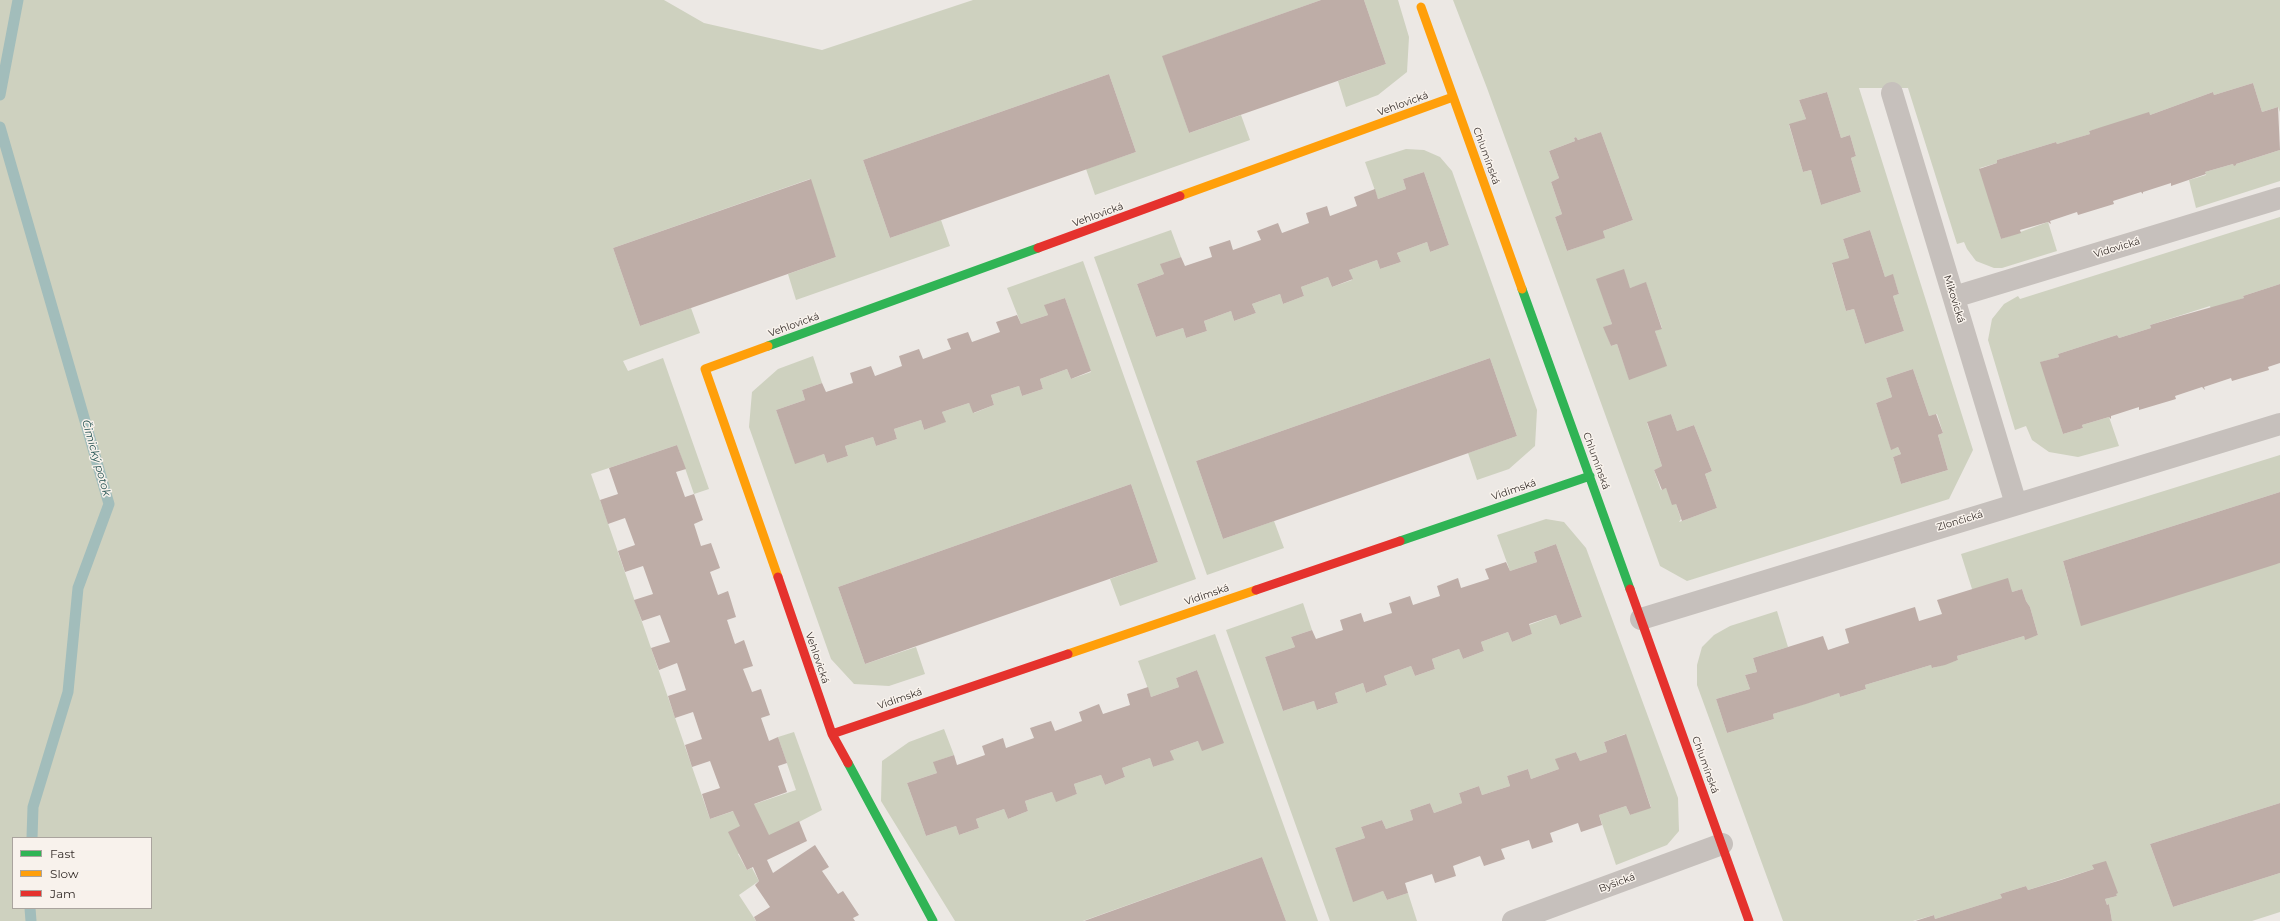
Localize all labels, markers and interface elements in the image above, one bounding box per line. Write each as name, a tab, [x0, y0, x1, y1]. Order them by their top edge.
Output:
street label: Vehlovická	[1376, 89, 1430, 119]
street label: Chlumínská	[1470, 126, 1502, 186]
street label: Vehlovická	[1071, 200, 1125, 230]
street label: Vidovická	[2092, 235, 2142, 261]
street label: Mikovická	[1941, 274, 1967, 324]
street label: Vehlovická	[767, 310, 821, 340]
water label: Čimický potok	[79, 418, 113, 498]
street label: Chlumínská	[1580, 431, 1612, 491]
street label: Vidimská	[1490, 477, 1538, 503]
street label: Zlončická	[1935, 508, 1985, 534]
street label: Vidimská	[1183, 582, 1231, 608]
street label: Vehlovická	[803, 631, 831, 685]
street label: Vidimská	[876, 686, 924, 712]
street label: Chlumínská	[1689, 735, 1721, 795]
legend	[12, 837, 152, 909]
text: Fast	[50, 846, 75, 861]
text: Slow	[50, 866, 79, 881]
street label: Byšická	[1597, 871, 1637, 895]
text: Jam	[50, 886, 76, 901]

